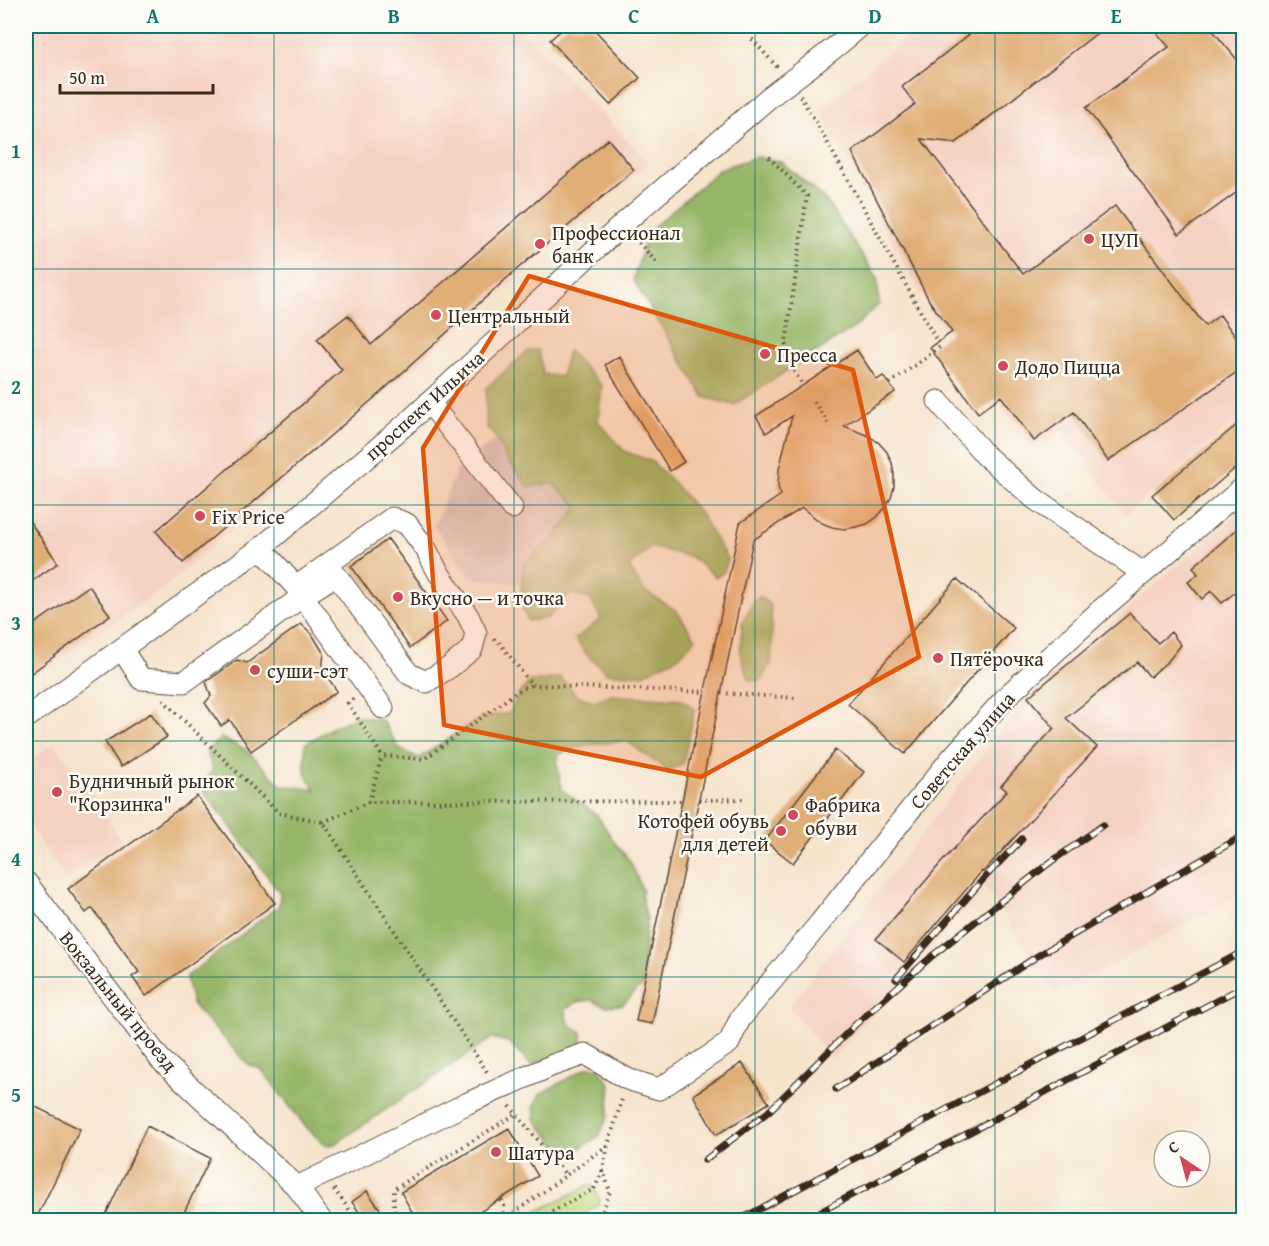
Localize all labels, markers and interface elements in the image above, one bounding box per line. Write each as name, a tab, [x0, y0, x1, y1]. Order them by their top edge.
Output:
text: A	[147, 1, 160, 30]
text: B	[388, 1, 400, 30]
text: C	[628, 1, 640, 30]
text: D	[868, 1, 882, 30]
text: E	[1111, 1, 1122, 30]
scale bar	[60, 57, 213, 95]
text: 50 m	[69, 64, 105, 91]
text: 1	[11, 136, 21, 165]
place label: Профессионал банк	[552, 218, 681, 270]
place label: ЦУП	[1101, 225, 1139, 254]
marker: ЦУП	[1082, 232, 1096, 246]
marker: Профессионал банк	[533, 237, 547, 251]
place label: Центральный	[448, 301, 570, 330]
marker: Центральный	[429, 308, 443, 322]
place label: Пресса	[777, 340, 838, 369]
street label: проспект Ильича	[358, 343, 491, 467]
marker: Пресса	[758, 347, 772, 361]
place label: Додо Пицца	[1014, 352, 1121, 381]
marker: Додо Пицца	[996, 359, 1010, 373]
text: 2	[11, 372, 21, 401]
place label: Fix Price	[212, 502, 285, 531]
marker: Fix Price	[193, 509, 207, 523]
place label: Вкусно — и точка	[410, 583, 564, 612]
marker: Вкусно — и точка	[391, 590, 405, 604]
text: 3	[11, 608, 21, 637]
place label: Пятёрочка	[950, 644, 1044, 673]
marker: Пятёрочка	[931, 651, 945, 665]
place label: суши-сэт	[267, 656, 348, 685]
marker: суши-сэт	[248, 663, 262, 677]
street label: Советская улица	[903, 685, 1022, 815]
place label: Будничный рынок "Корзинка"	[69, 766, 235, 818]
marker: Будничный рынок "Корзинка"	[50, 785, 64, 799]
place label: Фабрика обуви	[805, 790, 881, 842]
place label: Котофей обувь для детей	[638, 806, 769, 858]
marker: Фабрика обуви	[786, 808, 800, 822]
marker: Котофей обувь для детей	[774, 824, 788, 838]
text: 4	[11, 844, 21, 873]
street label: Вокзальный проезд	[53, 924, 185, 1078]
text: 5	[11, 1080, 21, 1109]
north arrow	[1152, 1129, 1212, 1189]
text: С	[1162, 1134, 1184, 1159]
place label: Шатура	[508, 1138, 575, 1167]
marker: Шатура	[489, 1145, 503, 1159]

